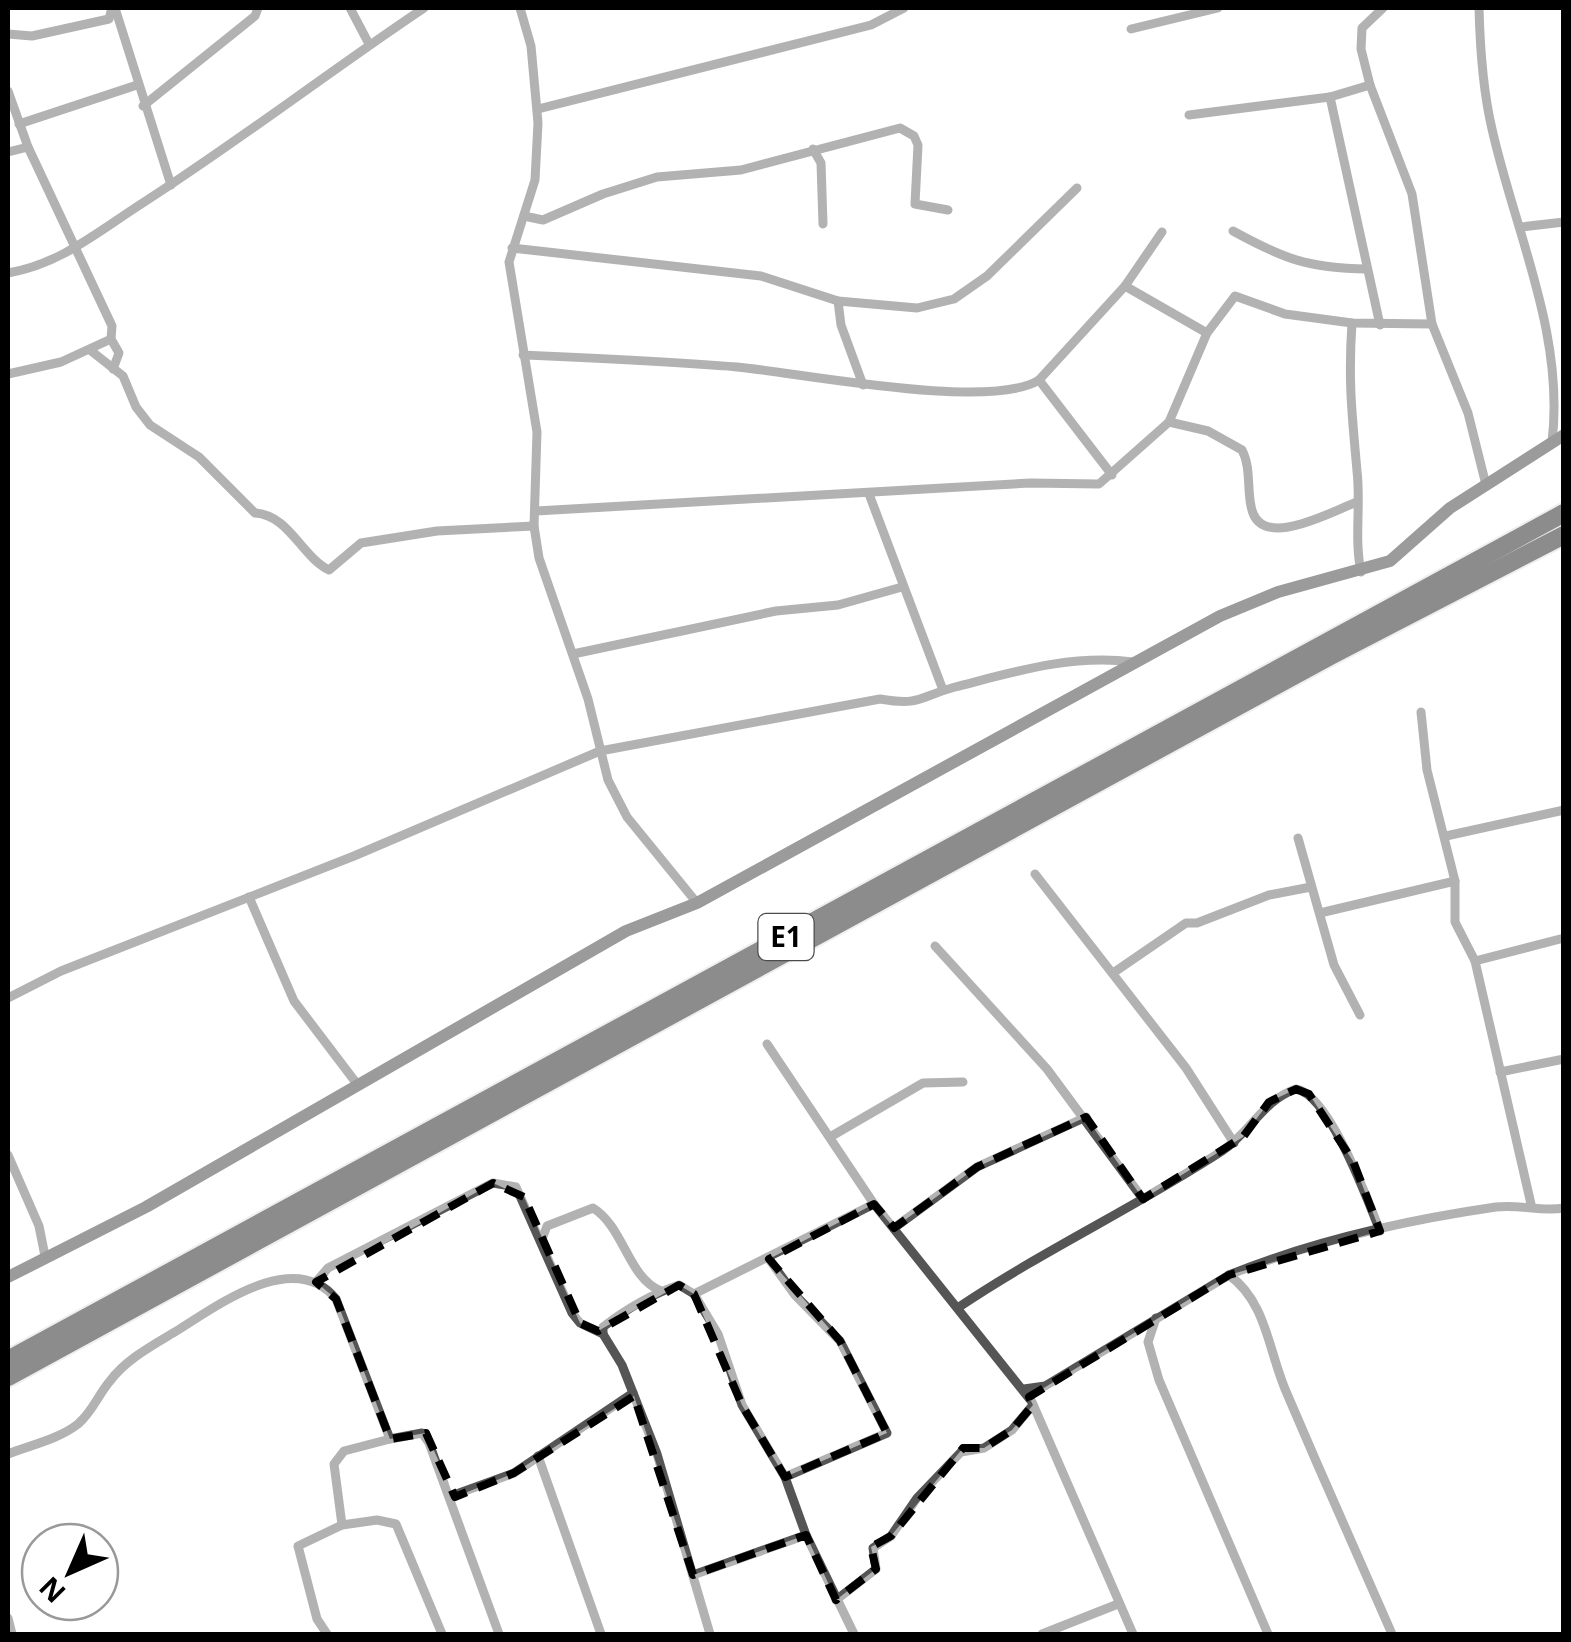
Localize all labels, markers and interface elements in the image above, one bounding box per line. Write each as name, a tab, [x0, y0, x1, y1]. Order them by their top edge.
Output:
road number: E1	[758, 914, 814, 960]
north arrow	[20, 1522, 120, 1622]
text: N	[30, 1569, 73, 1612]

